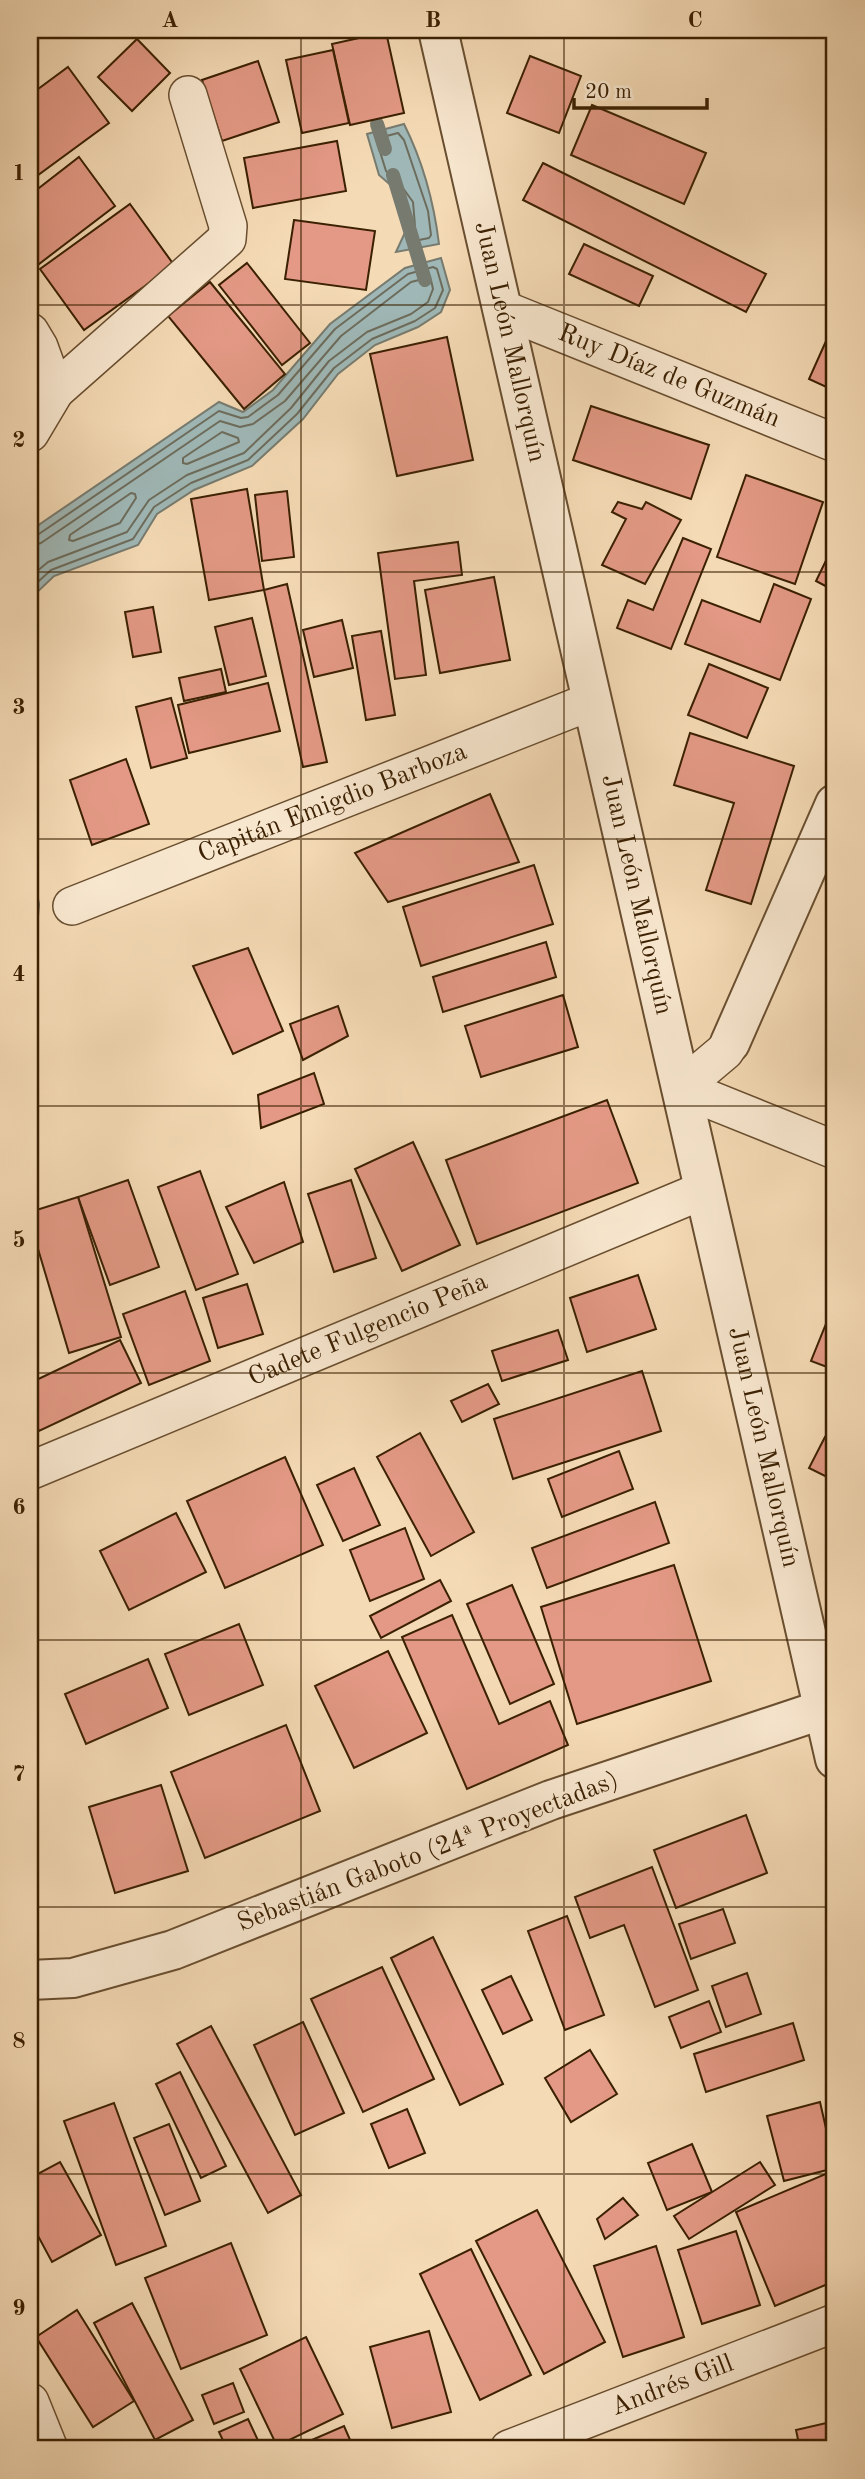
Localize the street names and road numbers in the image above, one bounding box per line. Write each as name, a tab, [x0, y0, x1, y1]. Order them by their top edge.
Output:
street label: Juan León Mallorquín	[469, 219, 550, 465]
street label: Ruy Díaz de Guzmán	[554, 320, 784, 432]
street label: Capitán Emigdio Barboza	[194, 739, 471, 868]
street label: Juan León Mallorquín	[596, 772, 677, 1017]
street label: Cadete Fulgencio Peña	[245, 1269, 492, 1391]
street label: Juan León Mallorquín	[723, 1324, 804, 1570]
street label: Sebastián Gaboto (24ª Proyectadas)	[234, 1767, 622, 1937]
street label: Andrés Gill	[608, 2351, 737, 2421]

